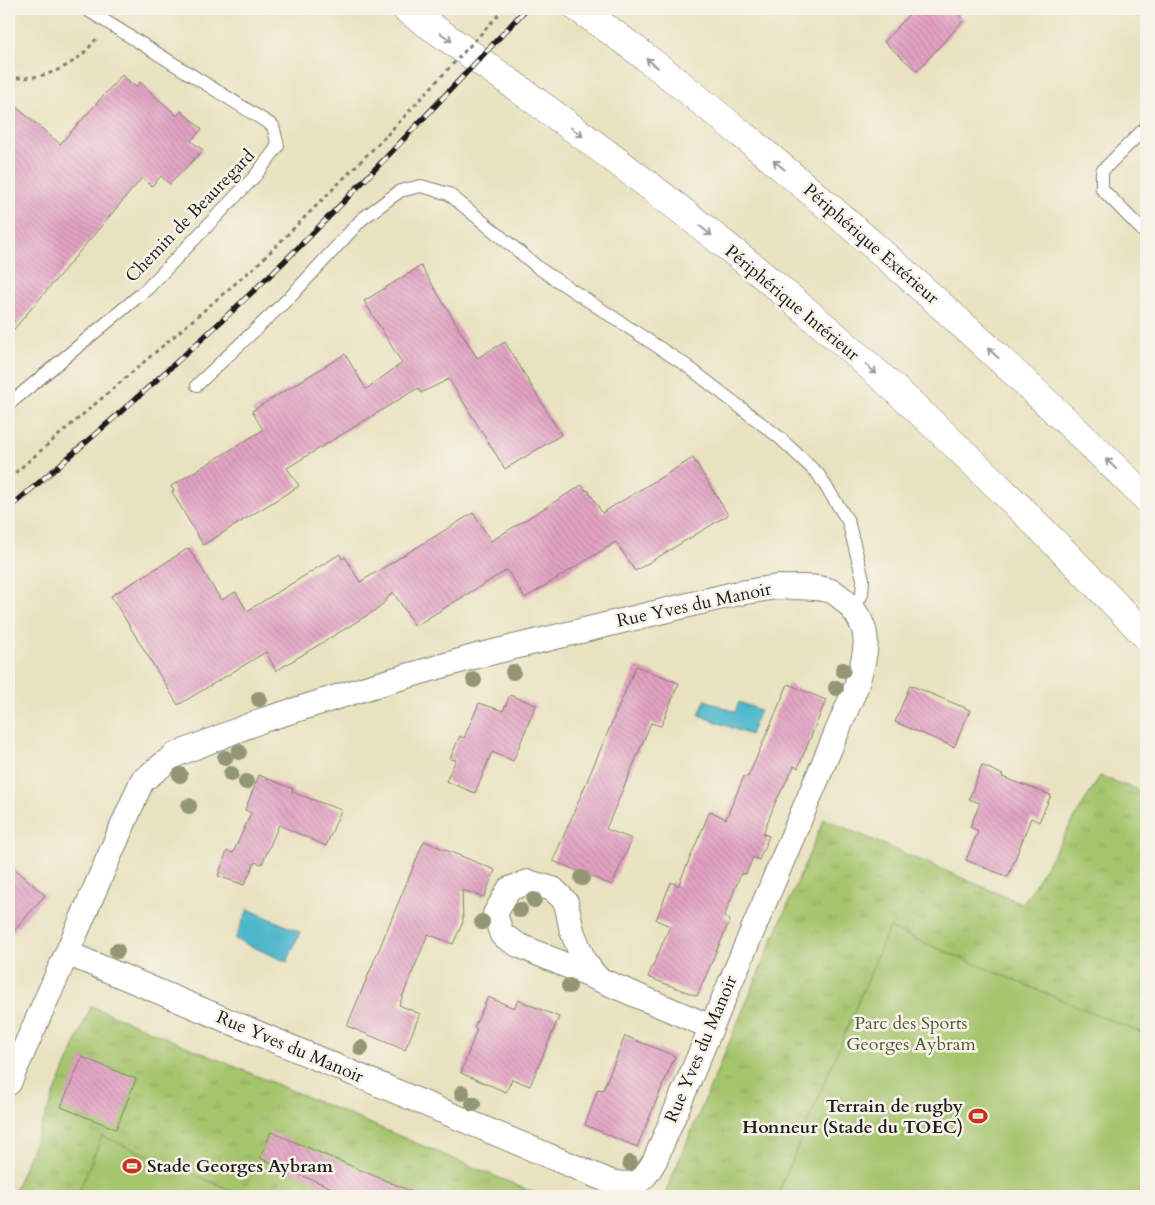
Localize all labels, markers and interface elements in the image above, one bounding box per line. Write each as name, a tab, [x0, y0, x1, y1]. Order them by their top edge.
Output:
one-way arrow	[438, 32, 452, 42]
one-way arrow	[645, 58, 659, 68]
one-way arrow	[570, 126, 583, 137]
street label: Chemin de Beauregard	[120, 144, 261, 288]
one-way arrow	[773, 159, 786, 170]
street label: Périphérique Extérieur	[798, 178, 945, 310]
one-way arrow	[699, 226, 713, 236]
street label: Périphérique Intérieur	[719, 239, 865, 367]
one-way arrow	[987, 347, 999, 359]
one-way arrow	[864, 363, 877, 375]
one-way arrow	[1105, 458, 1118, 470]
street label: Rue Yves du Manoir	[614, 576, 774, 634]
street label: Rue Yves du Manoir	[659, 971, 743, 1126]
street label: Rue Yves du Manoir	[213, 1005, 368, 1089]
park label: Parc des Sports Georges Aybram	[846, 1011, 976, 1057]
place label: Terrain de rugby Honneur (Stade du TOEC)	[742, 1094, 964, 1140]
sports icon: Terrain de rugby Honneur (Stade du TOEC)	[967, 1105, 989, 1127]
place label: Stade Georges Aybram	[147, 1154, 333, 1179]
sports icon: Stade Georges Aybram	[121, 1155, 143, 1177]

